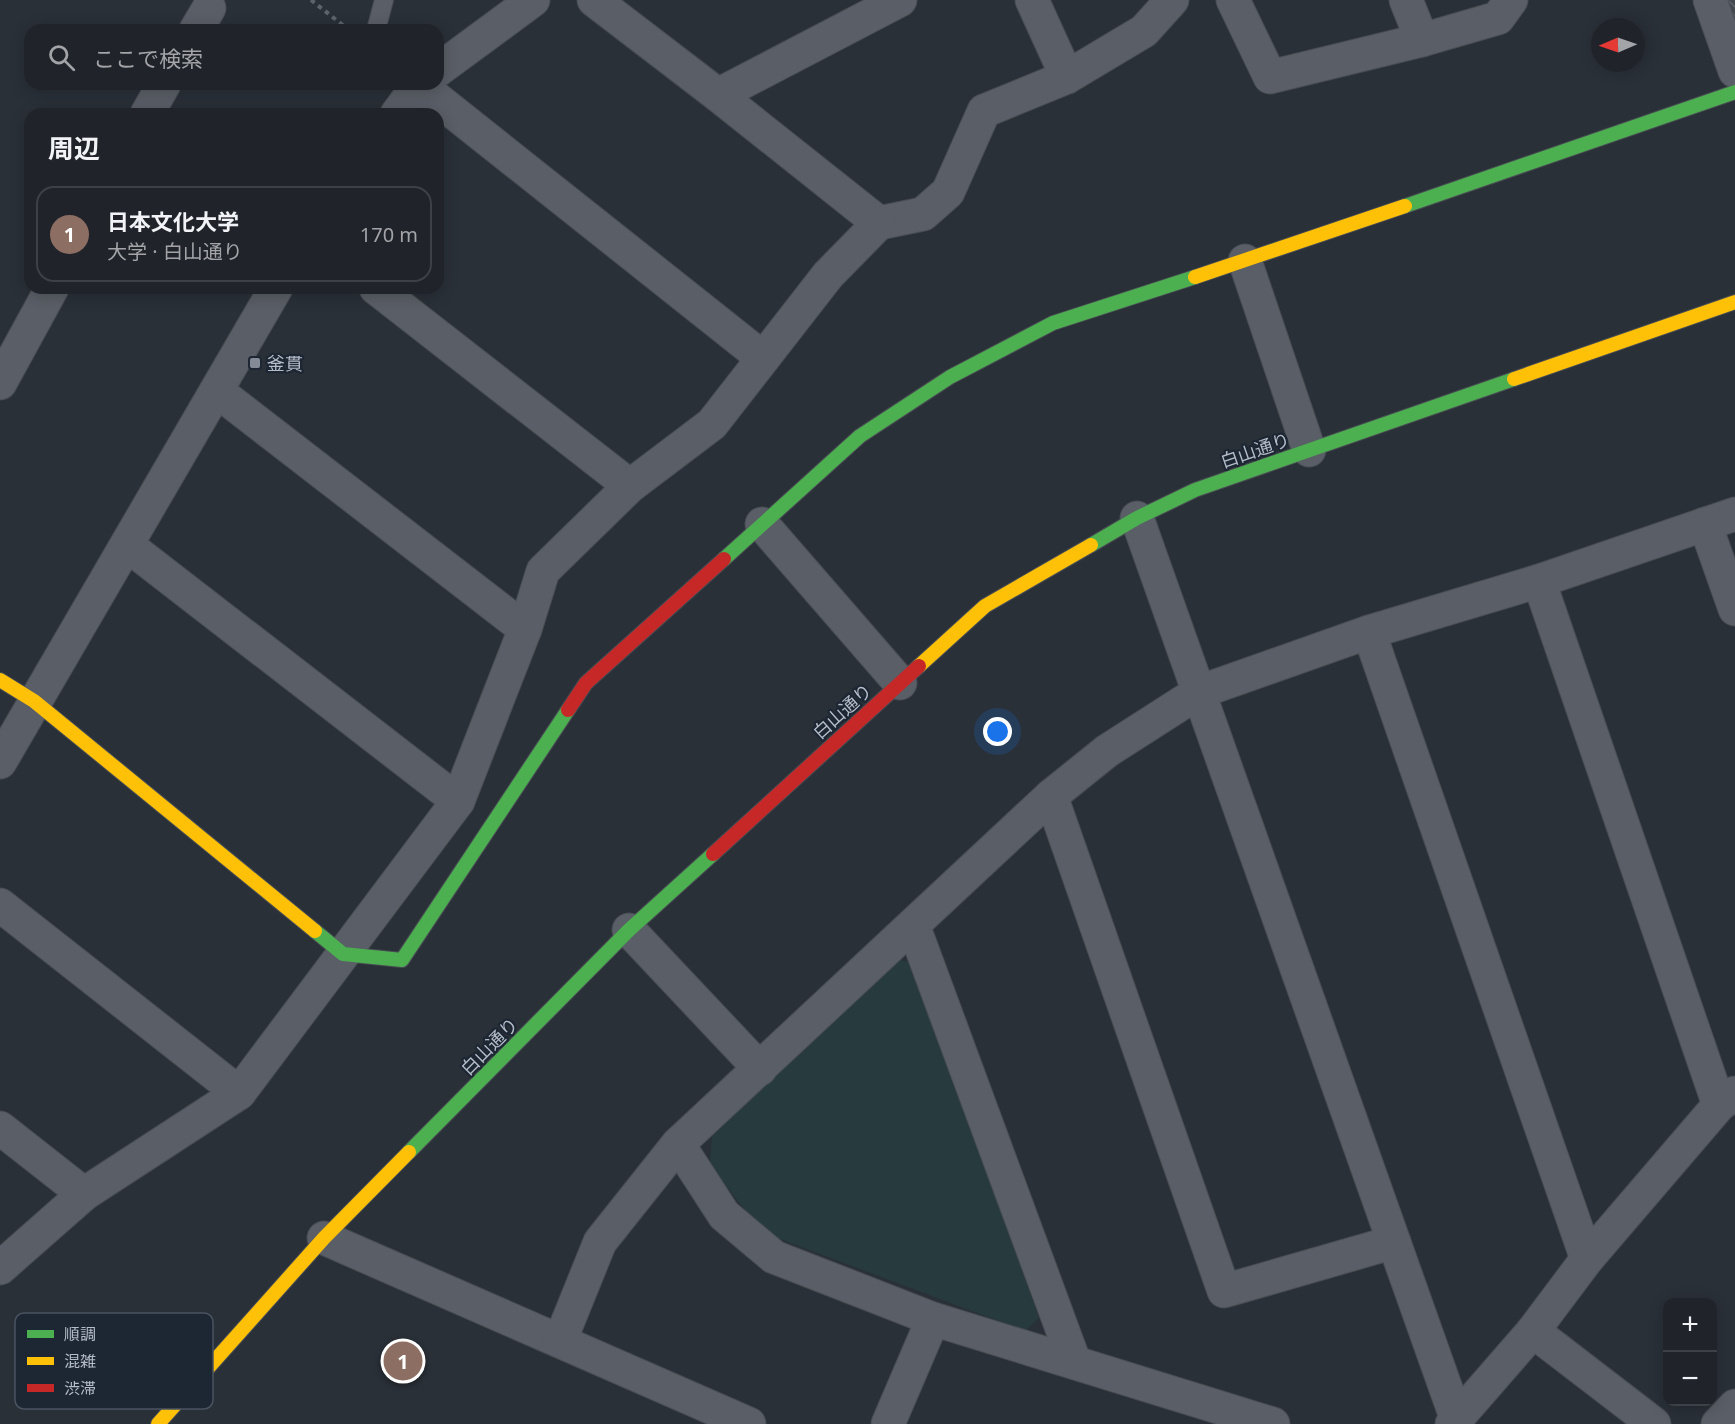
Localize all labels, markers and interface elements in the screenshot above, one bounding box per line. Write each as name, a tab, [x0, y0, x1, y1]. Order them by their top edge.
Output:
north arrow	[1591, 18, 1645, 72]
search box	[24, 24, 444, 90]
icon: search	[45, 41, 78, 74]
text: ここで検索	[93, 43, 203, 73]
text: 周辺	[48, 130, 100, 166]
text: 日本文化大学	[107, 206, 239, 236]
text: 1	[64, 221, 75, 248]
text: 170 m	[360, 221, 418, 248]
text: 大学 · 白山通り	[107, 238, 243, 265]
place label: 釜貫	[267, 351, 303, 375]
marker: 釜貫	[248, 356, 262, 370]
street label: 白山通り	[1217, 427, 1293, 473]
street label: 白山通り	[807, 678, 877, 744]
your location	[983, 717, 1012, 746]
street label: 白山通り	[455, 1012, 523, 1080]
map controls	[1663, 1298, 1717, 1406]
button: +	[1663, 1298, 1717, 1352]
legend	[15, 1313, 213, 1409]
text: 順調	[64, 1323, 96, 1345]
pin: 1	[384, 1338, 422, 1384]
text: 混雑	[64, 1350, 96, 1372]
button: −	[1663, 1352, 1717, 1406]
text: 渋滞	[64, 1377, 96, 1399]

